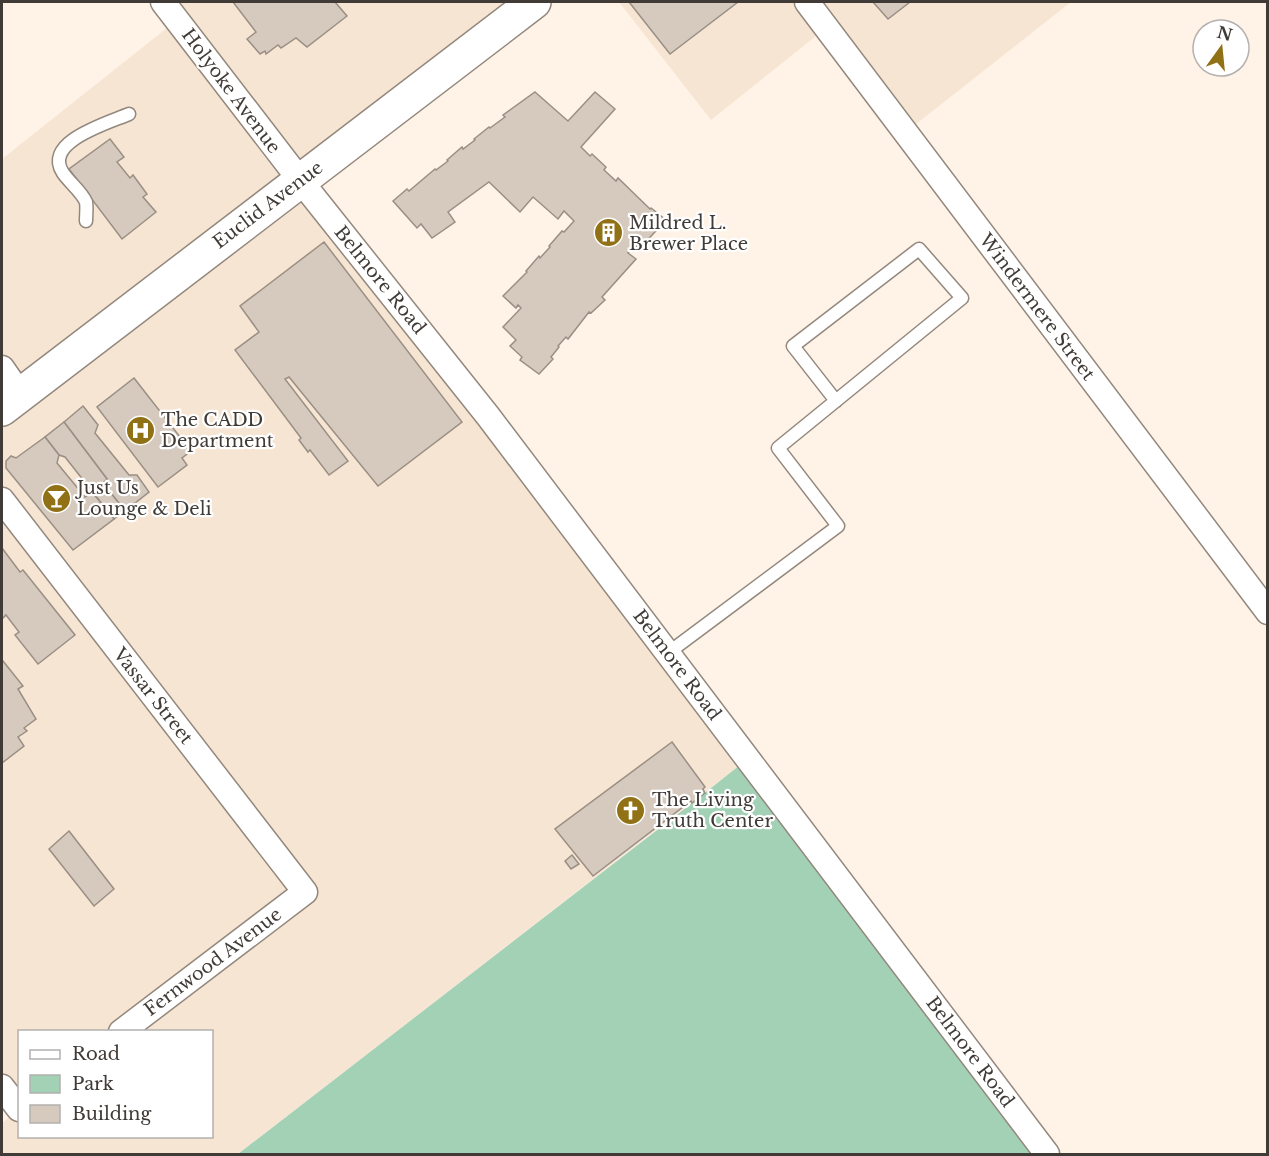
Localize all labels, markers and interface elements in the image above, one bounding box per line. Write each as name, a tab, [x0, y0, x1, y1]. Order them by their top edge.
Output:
north arrow	[1191, 18, 1251, 78]
text: N	[1215, 22, 1235, 45]
street label: Holyoke Avenue	[177, 24, 285, 158]
street label: Euclid Avenue	[209, 157, 327, 253]
place label: Mildred L. Brewer Place	[629, 212, 748, 255]
building icon: Mildred L. Brewer Place	[592, 217, 624, 249]
street label: Belmore Road	[330, 221, 430, 339]
street label: Windermere Street	[974, 228, 1100, 385]
place label: The CADD Department	[161, 409, 274, 452]
hospital icon: The CADD Department	[124, 414, 156, 446]
place label: Just Us Lounge & Deli	[75, 477, 212, 520]
bar icon: Just Us Lounge & Deli	[40, 482, 72, 514]
street label: Belmore Road	[628, 605, 726, 725]
street label: Vassar Street	[108, 643, 198, 749]
place label: The Living Truth Center	[652, 789, 773, 832]
church icon: The Living Truth Center	[615, 794, 647, 826]
street label: Fernwood Avenue	[140, 903, 286, 1021]
street label: Belmore Road	[921, 992, 1019, 1112]
legend	[18, 1030, 213, 1138]
text: Road	[72, 1043, 120, 1065]
text: Park	[72, 1073, 114, 1095]
text: Building	[72, 1103, 151, 1125]

